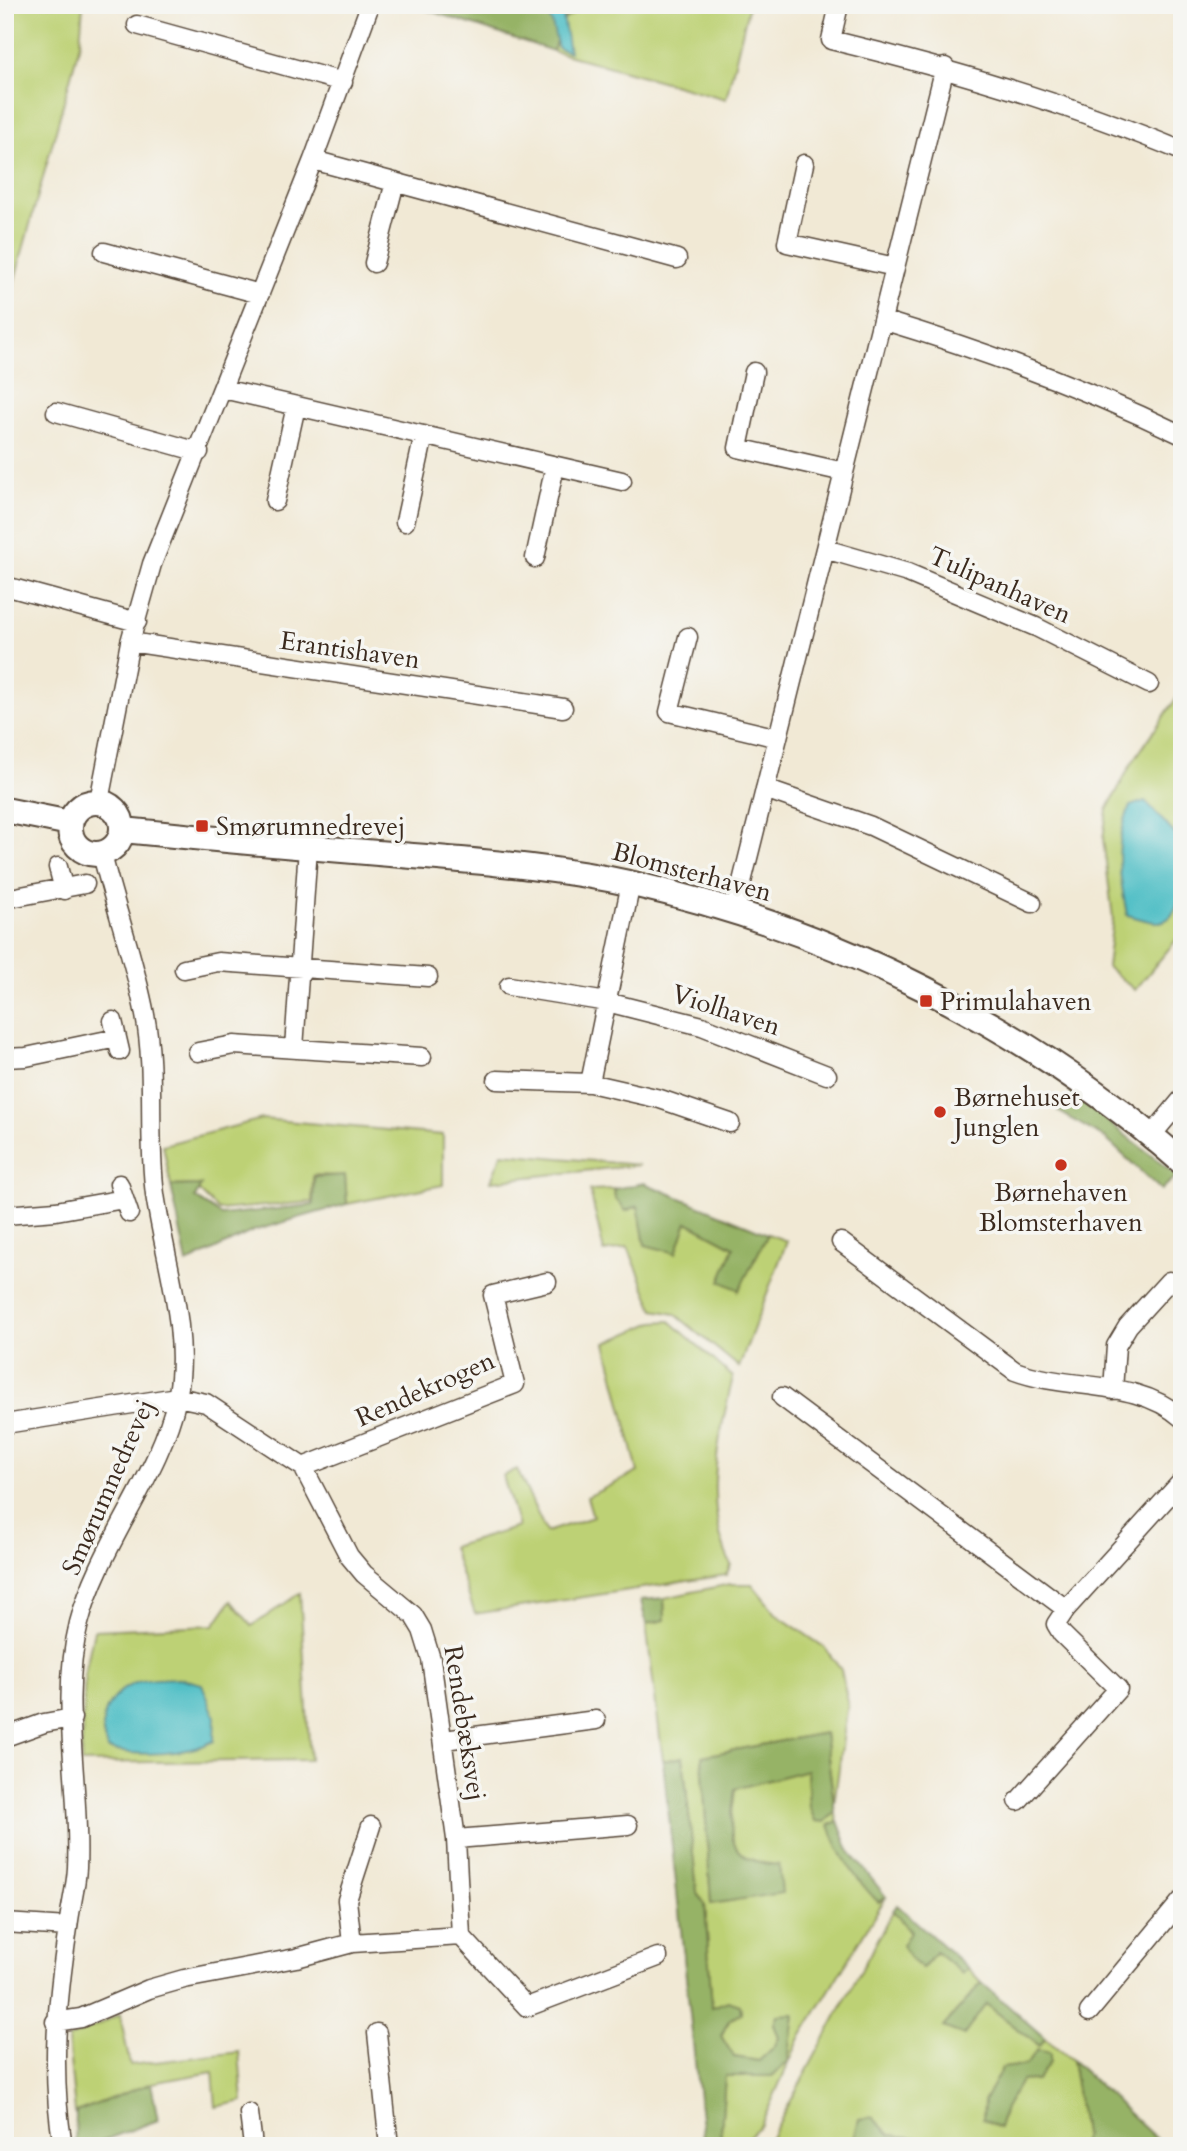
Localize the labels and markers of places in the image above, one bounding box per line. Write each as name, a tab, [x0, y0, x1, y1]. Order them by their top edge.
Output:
place label: Smørumnedrevej	[216, 809, 405, 844]
marker: Smørumnedrevej	[194, 818, 210, 834]
place label: Primulahaven	[940, 984, 1092, 1019]
marker: Primulahaven	[918, 993, 934, 1009]
place label: Børnehuset Junglen	[950, 1080, 1080, 1145]
marker: Børnehuset Junglen	[932, 1104, 948, 1120]
marker: Børnehaven Blomsterhaven	[1053, 1157, 1069, 1173]
place label: Børnehaven Blomsterhaven	[979, 1175, 1143, 1240]

